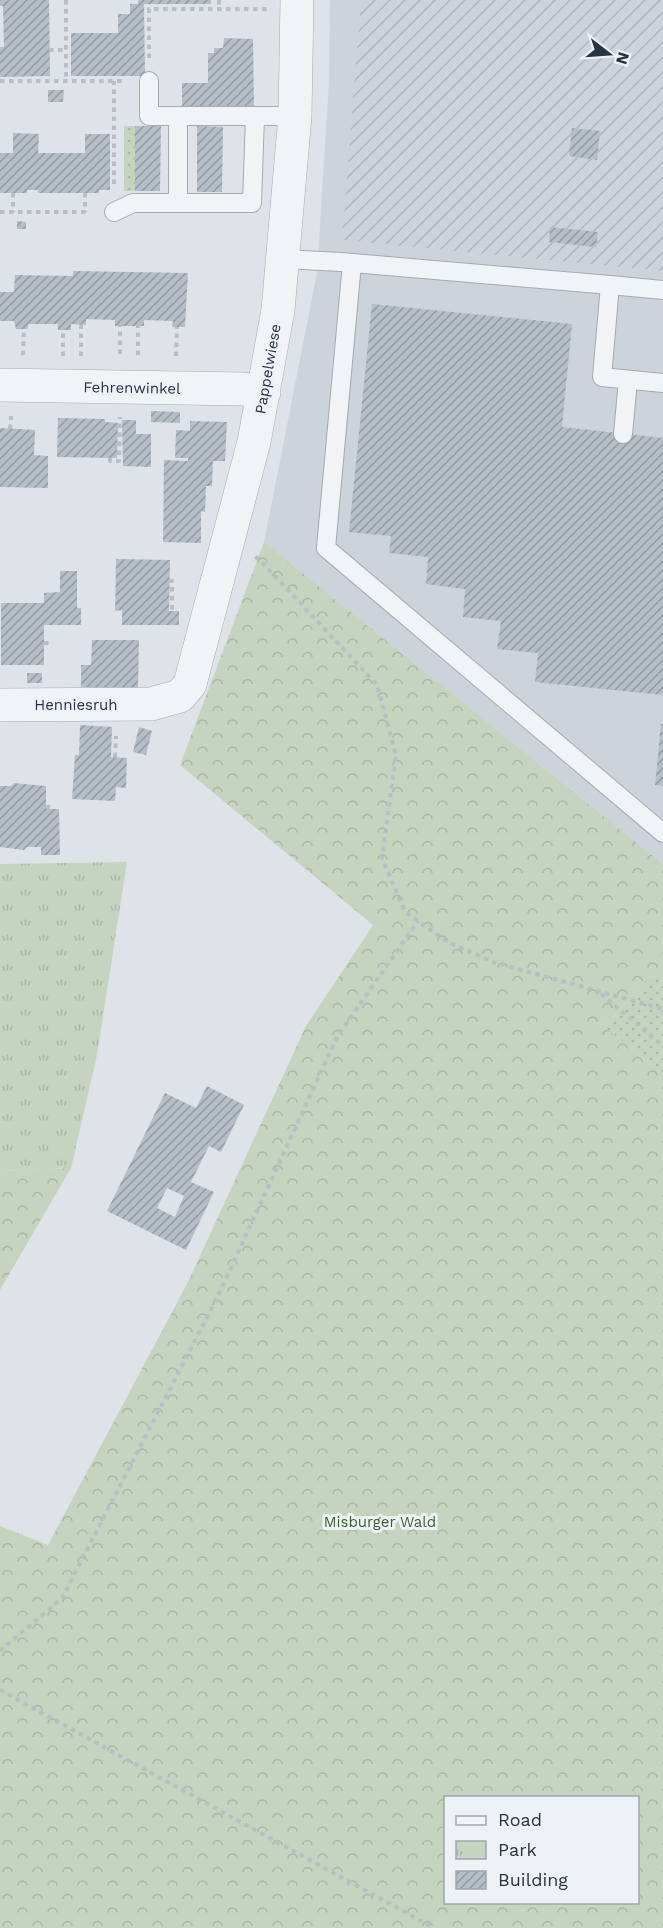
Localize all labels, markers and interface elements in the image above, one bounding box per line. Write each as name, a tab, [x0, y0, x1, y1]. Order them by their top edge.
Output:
north arrow	[579, 24, 639, 84]
text: N	[612, 50, 634, 67]
street label: Pappelwiese	[251, 323, 285, 415]
street label: Fehrenwinkel	[83, 378, 181, 398]
street label: Henniesruh	[34, 696, 118, 714]
park label: Misburger Wald	[324, 1513, 436, 1531]
legend	[444, 1796, 639, 1904]
text: Road	[498, 1809, 542, 1830]
text: Park	[498, 1839, 537, 1860]
text: Building	[498, 1869, 568, 1890]

